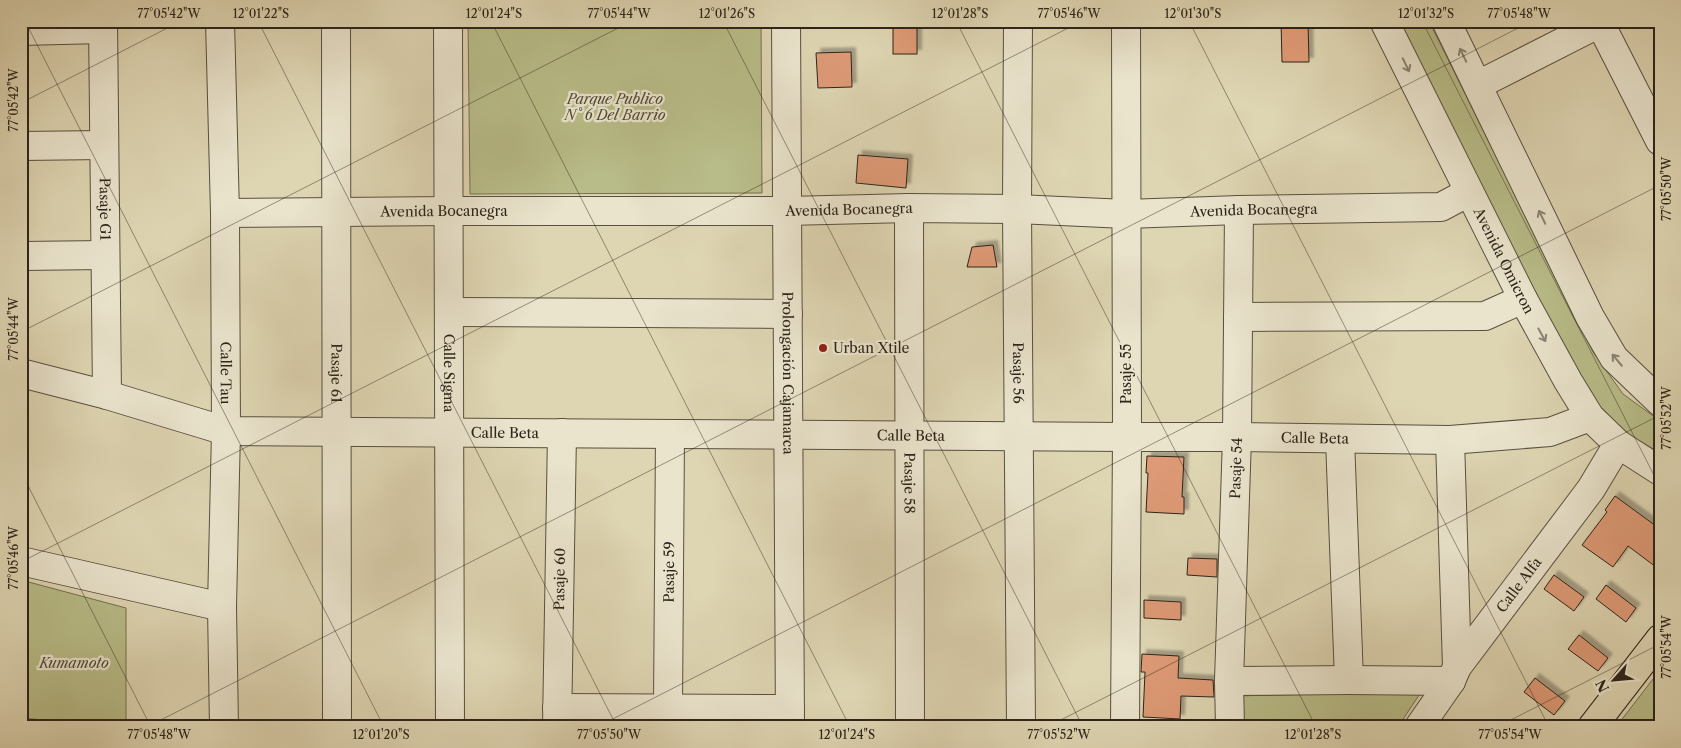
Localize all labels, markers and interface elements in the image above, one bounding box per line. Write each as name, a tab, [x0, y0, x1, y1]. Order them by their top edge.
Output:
text: 77°05'42"W	[137, 6, 202, 21]
text: 12°01'22"S	[233, 6, 289, 21]
text: 12°01'24"S	[466, 6, 522, 21]
text: 77°05'44"W	[587, 6, 651, 21]
text: 12°01'26"S	[699, 6, 755, 21]
text: 12°01'28"S	[932, 6, 988, 21]
text: 77°05'46"W	[1037, 6, 1101, 21]
text: 12°01'30"S	[1165, 6, 1221, 21]
text: 12°01'32"S	[1398, 6, 1454, 21]
text: 77°05'48"W	[1487, 6, 1552, 21]
one-way arrow	[1458, 48, 1467, 63]
one-way arrow	[1402, 57, 1411, 72]
text: 77°05'42"W	[6, 67, 21, 132]
park label: Parque Publico N° 6 Del Barrio	[564, 90, 666, 124]
text: 77°05'50"W	[1659, 156, 1674, 221]
street label: Pasaje G1	[96, 178, 114, 241]
street label: Avenida Bocanegra	[784, 199, 914, 220]
street label: Avenida Bocanegra	[1189, 200, 1318, 221]
street label: Avenida Bocanegra	[379, 202, 508, 221]
street label: Avenida Omicron	[1469, 204, 1538, 317]
one-way arrow	[1536, 210, 1546, 225]
street label: Prolongación Cajamarca	[779, 291, 797, 455]
text: 77°05'44"W	[6, 297, 21, 361]
one-way arrow	[1538, 327, 1548, 341]
street label: Calle Sigma	[440, 334, 458, 413]
place label: Urban Xtile	[833, 339, 910, 357]
street label: Calle Tau	[217, 341, 235, 405]
marker: Urban Xtile	[817, 342, 829, 354]
street label: Pasaje 56	[1009, 342, 1028, 404]
street label: Pasaje 61	[327, 343, 346, 403]
street label: Pasaje 55	[1117, 344, 1135, 404]
one-way arrow	[1612, 354, 1623, 367]
text: 77°05'52"W	[1659, 385, 1674, 450]
street label: Calle Beta	[471, 424, 540, 442]
street label: Calle Beta	[877, 426, 946, 445]
street label: Calle Beta	[1281, 429, 1350, 448]
street label: Pasaje 54	[1226, 437, 1246, 499]
street label: Pasaje 58	[900, 452, 919, 514]
text: 77°05'46"W	[6, 526, 21, 590]
street label: Pasaje 59	[660, 541, 678, 603]
street label: Pasaje 60	[550, 547, 569, 610]
street label: Calle Alfa	[1492, 553, 1546, 616]
text: 77°05'54"W	[1659, 614, 1674, 679]
park label: Kumamoto	[38, 654, 109, 672]
north arrow	[1588, 656, 1638, 706]
text: N	[1592, 676, 1613, 695]
text: 77°05'48"W	[127, 727, 192, 742]
text: 12°01'20"S	[352, 727, 410, 742]
text: 77°05'50"W	[577, 727, 642, 742]
text: 12°01'24"S	[819, 727, 875, 742]
text: 77°05'52"W	[1027, 727, 1092, 742]
text: 12°01'28"S	[1285, 727, 1341, 742]
text: 77°05'54"W	[1478, 727, 1543, 742]

